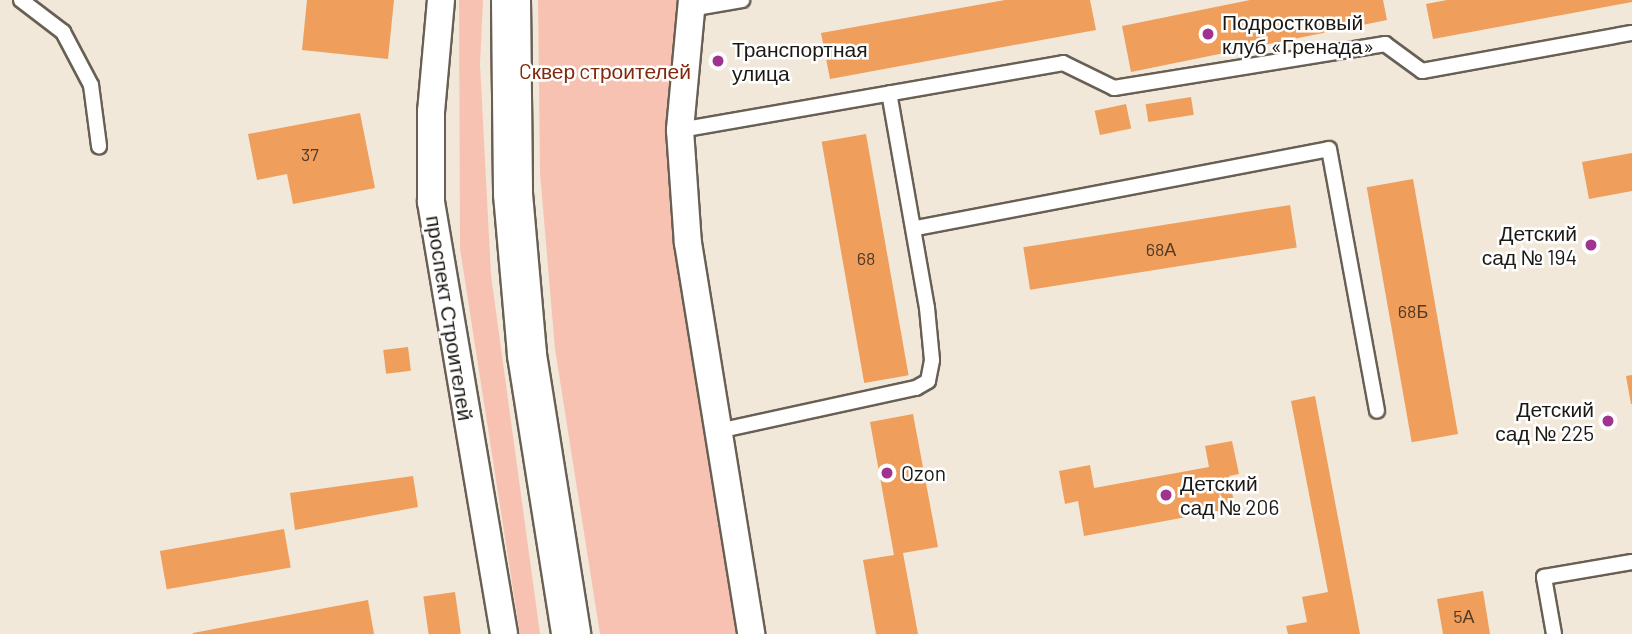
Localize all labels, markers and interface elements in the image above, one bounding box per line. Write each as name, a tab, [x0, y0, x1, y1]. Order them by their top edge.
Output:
place label: Подростковый клуб «Гренада»	[1222, 9, 1374, 59]
marker: Подростковый клуб «Гренада»	[1200, 26, 1216, 42]
place label: Транспортная улица	[732, 36, 868, 86]
marker: Транспортная улица	[710, 53, 726, 69]
park label: Cквер cтроителей	[519, 58, 691, 84]
house number: 37	[301, 143, 319, 165]
street label: проспект Строителей	[421, 214, 479, 422]
place label: Детский сад № 194	[1482, 220, 1577, 270]
marker: Детский сад № 194	[1583, 237, 1599, 253]
house number: 68А	[1146, 238, 1176, 260]
house number: 68	[857, 247, 875, 269]
house number: 68Б	[1398, 300, 1428, 322]
place label: Детский сад № 225	[1495, 396, 1594, 446]
marker: Детский сад № 225	[1600, 413, 1616, 429]
place label: Ozon	[901, 460, 946, 486]
marker: Ozon	[879, 465, 895, 481]
place label: Детский сад № 206	[1180, 470, 1279, 520]
marker: Детский сад № 206	[1158, 487, 1174, 503]
house number: 5А	[1453, 605, 1475, 627]

